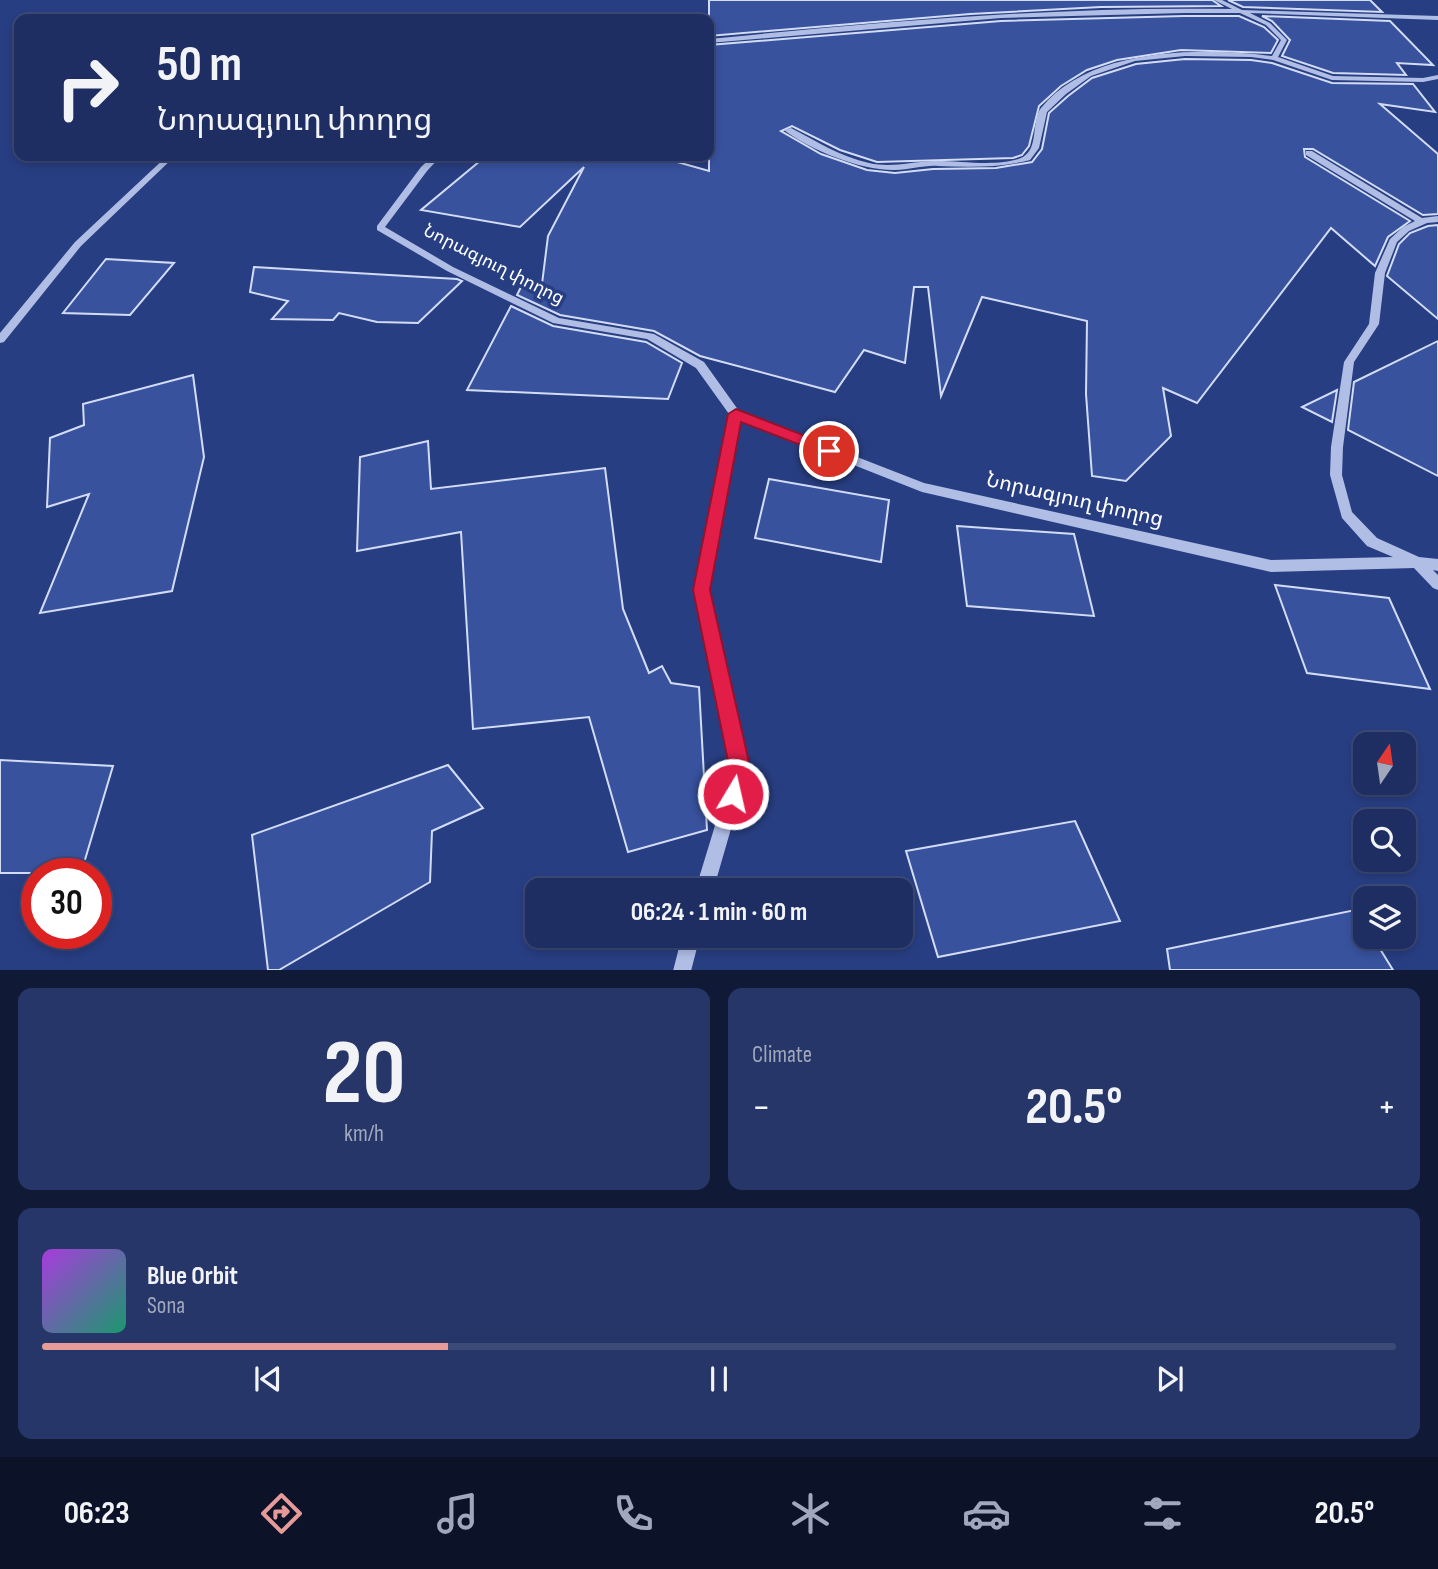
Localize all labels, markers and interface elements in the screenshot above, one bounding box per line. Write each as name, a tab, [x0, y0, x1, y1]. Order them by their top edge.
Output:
text: 50 m	[157, 36, 242, 95]
icon: right	[42, 42, 133, 133]
text: Նորագյուղ փողոց	[157, 101, 432, 140]
street label: Նորագյուղ փողոց	[420, 220, 568, 309]
pin	[799, 421, 859, 481]
icon: arrive	[810, 432, 848, 470]
street label: Նորագյուղ փողոց	[984, 467, 1166, 532]
north arrow	[1353, 732, 1416, 794]
map controls	[1353, 732, 1416, 949]
position arrow	[696, 757, 770, 831]
button: search	[1353, 809, 1416, 872]
speed limit sign: 30	[21, 858, 112, 949]
button: layers	[1353, 886, 1416, 949]
text: 06:24 · 1 min · 60 m	[631, 897, 807, 928]
text: 20	[322, 1020, 406, 1129]
text: Climate	[752, 1041, 812, 1069]
text: 20.5°	[1025, 1076, 1123, 1139]
text: −	[752, 1085, 771, 1130]
text: +	[1377, 1085, 1396, 1130]
text: km/h	[344, 1120, 384, 1148]
text: Blue Orbit	[147, 1261, 238, 1292]
text: Sona	[147, 1292, 185, 1320]
icon: previous	[249, 1360, 287, 1398]
icon: pause	[700, 1360, 738, 1398]
icon: next	[1151, 1360, 1189, 1398]
icon: directions	[257, 1489, 306, 1538]
icon: music	[433, 1489, 482, 1538]
icon: phone	[609, 1489, 658, 1538]
icon: climate	[786, 1489, 835, 1538]
icon: car	[962, 1489, 1011, 1538]
icon: filters	[1138, 1489, 1187, 1538]
text: 06:23	[64, 1494, 129, 1533]
text: 20.5°	[1314, 1494, 1374, 1533]

